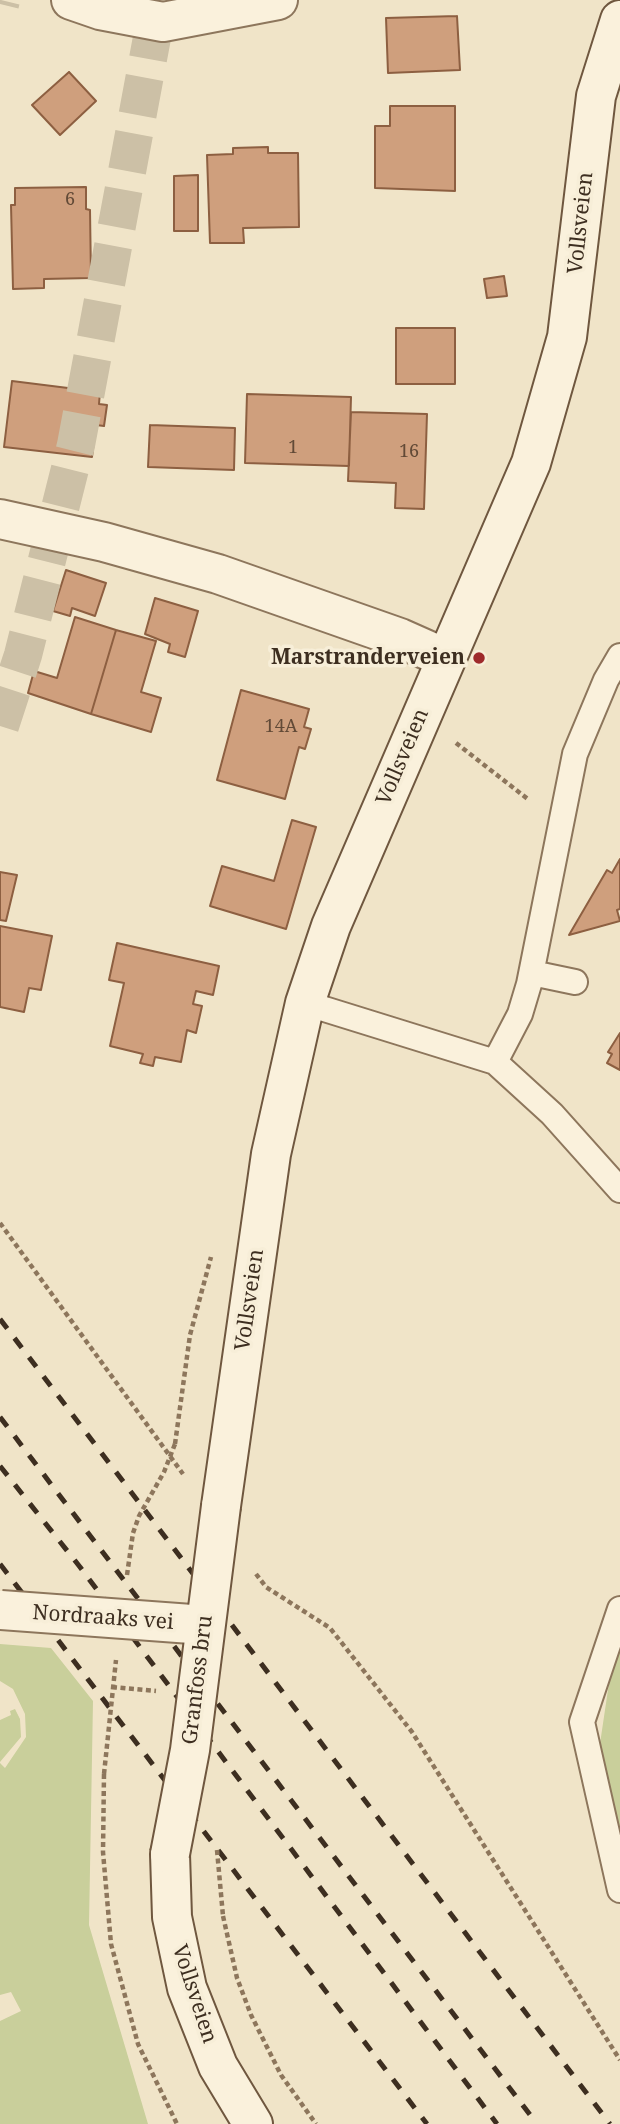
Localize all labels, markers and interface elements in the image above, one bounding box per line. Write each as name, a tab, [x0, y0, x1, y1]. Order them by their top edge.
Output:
street label: Vollsveien	[563, 171, 599, 275]
house number: 6	[65, 189, 75, 211]
house number: 1	[288, 437, 298, 459]
house number: 16	[399, 441, 419, 463]
place label: Marstranderveien	[271, 645, 465, 671]
marker: Marstranderveien	[471, 650, 487, 666]
street label: Vollsveien	[371, 705, 435, 809]
house number: 14A	[265, 716, 297, 738]
street label: Vollsveien	[230, 1248, 270, 1352]
street label: Nordraaks vei	[32, 1600, 174, 1636]
street label: Granfoss bru	[178, 1614, 218, 1746]
street label: Vollsveien	[166, 1941, 222, 2047]

